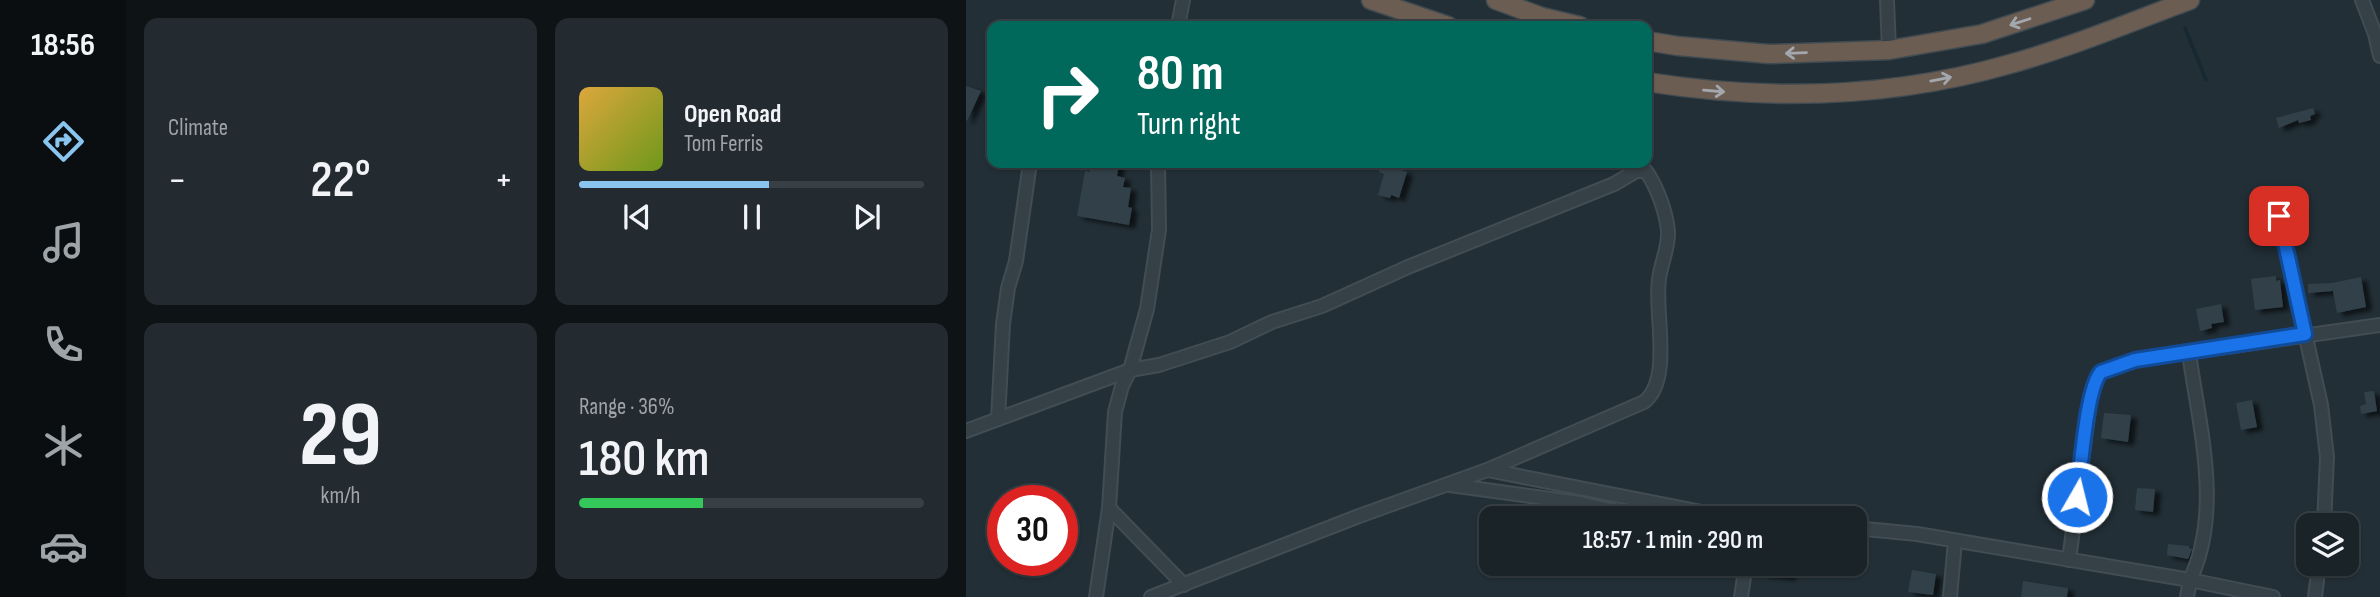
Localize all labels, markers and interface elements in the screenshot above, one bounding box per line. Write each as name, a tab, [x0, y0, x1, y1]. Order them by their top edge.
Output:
one-way arrow	[2009, 16, 2031, 29]
text: 18:56	[31, 26, 95, 65]
text: 80 m	[1137, 45, 1224, 104]
one-way arrow	[1785, 46, 1808, 60]
icon: right	[1022, 49, 1113, 140]
one-way arrow	[1929, 72, 1952, 86]
one-way arrow	[1703, 85, 1725, 98]
text: Open Road	[684, 99, 781, 130]
text: Turn right	[1137, 105, 1241, 144]
text: Climate	[168, 114, 228, 142]
icon: directions	[39, 117, 88, 166]
text: Tom Ferris	[684, 130, 763, 158]
text: 22°	[310, 149, 371, 212]
text: −	[168, 158, 187, 203]
text: +	[494, 158, 513, 203]
pin	[2249, 186, 2309, 246]
icon: arrive	[2260, 197, 2298, 235]
icon: previous	[618, 198, 656, 236]
icon: pause	[733, 198, 771, 236]
icon: next	[848, 198, 886, 236]
icon: music	[39, 218, 88, 267]
icon: phone	[39, 320, 88, 369]
text: 29	[299, 382, 382, 491]
text: Range · 36%	[579, 393, 675, 421]
icon: climate	[39, 421, 88, 470]
text: 180 km	[579, 428, 710, 491]
position arrow	[2040, 460, 2114, 534]
text: km/h	[321, 482, 360, 510]
speed limit sign: 30	[987, 485, 1078, 576]
map controls	[2296, 513, 2359, 576]
button: layers	[2296, 513, 2359, 576]
icon: car	[39, 522, 88, 571]
text: 18:57 · 1 min · 290 m	[1583, 525, 1763, 556]

